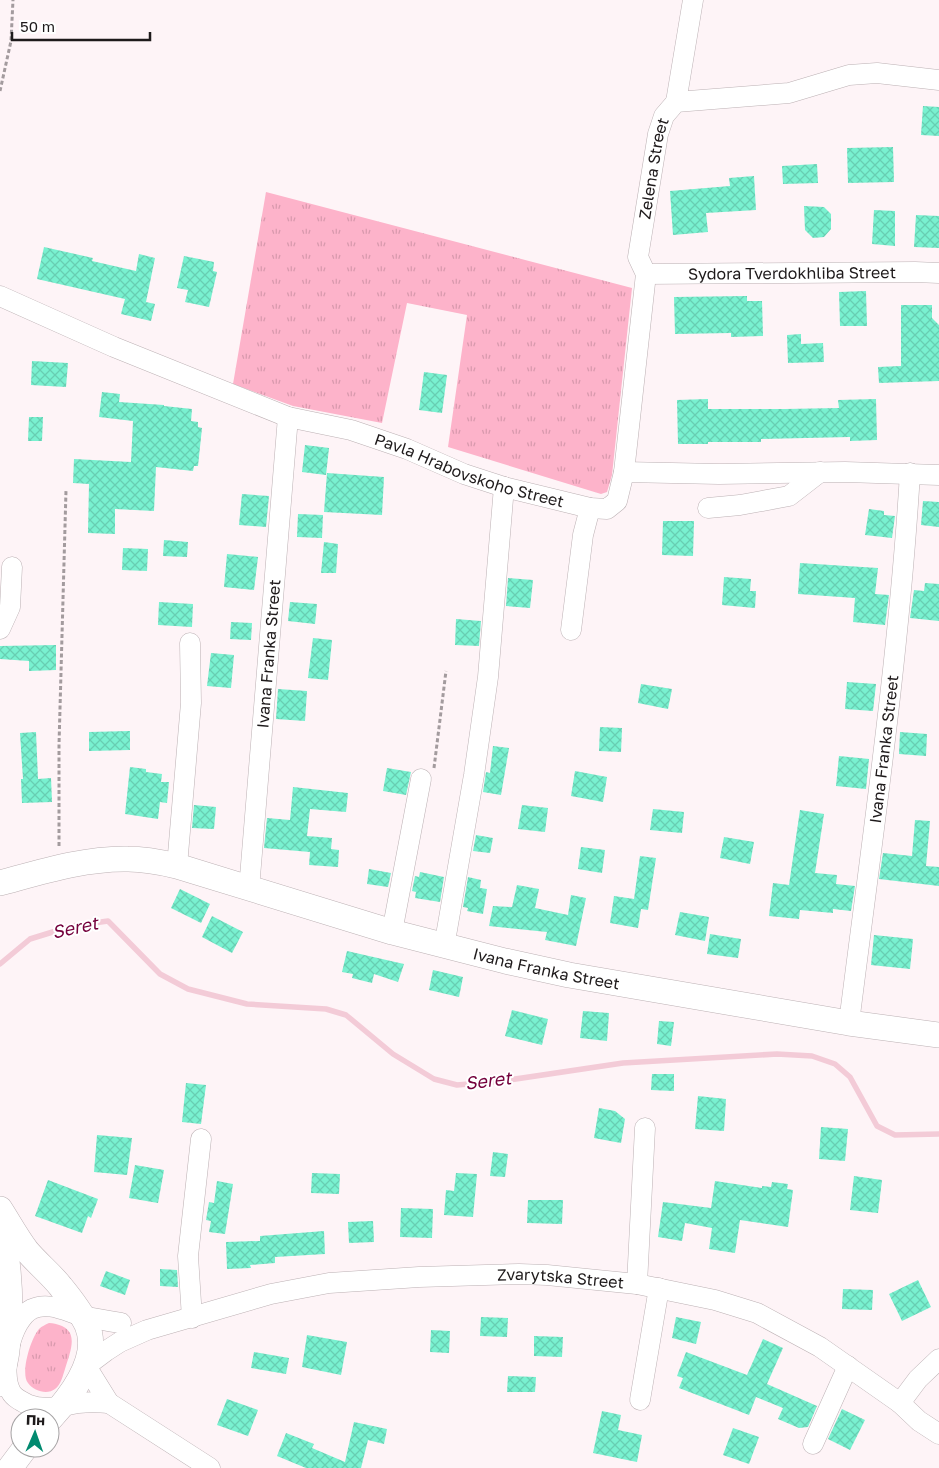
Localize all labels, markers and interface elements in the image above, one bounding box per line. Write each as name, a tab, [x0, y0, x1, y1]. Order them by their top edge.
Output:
scale bar	[12, 10, 150, 42]
text: 50 m	[20, 17, 55, 35]
street label: Zelena Street	[634, 115, 673, 221]
street label: Sydora Tverdokhliba Street	[688, 262, 896, 284]
street label: Pavla Hrabovskoho Street	[372, 429, 566, 511]
street label: Ivana Franka Street	[252, 579, 285, 729]
street label: Ivana Franka Street	[865, 674, 902, 825]
water label: Seret	[50, 911, 102, 943]
street label: Ivana Franka Street	[471, 943, 621, 994]
water label: Seret	[463, 1066, 514, 1094]
street label: Zvarytska Street	[497, 1264, 625, 1293]
north arrow	[10, 1408, 60, 1458]
text: Пн	[26, 1411, 45, 1428]

